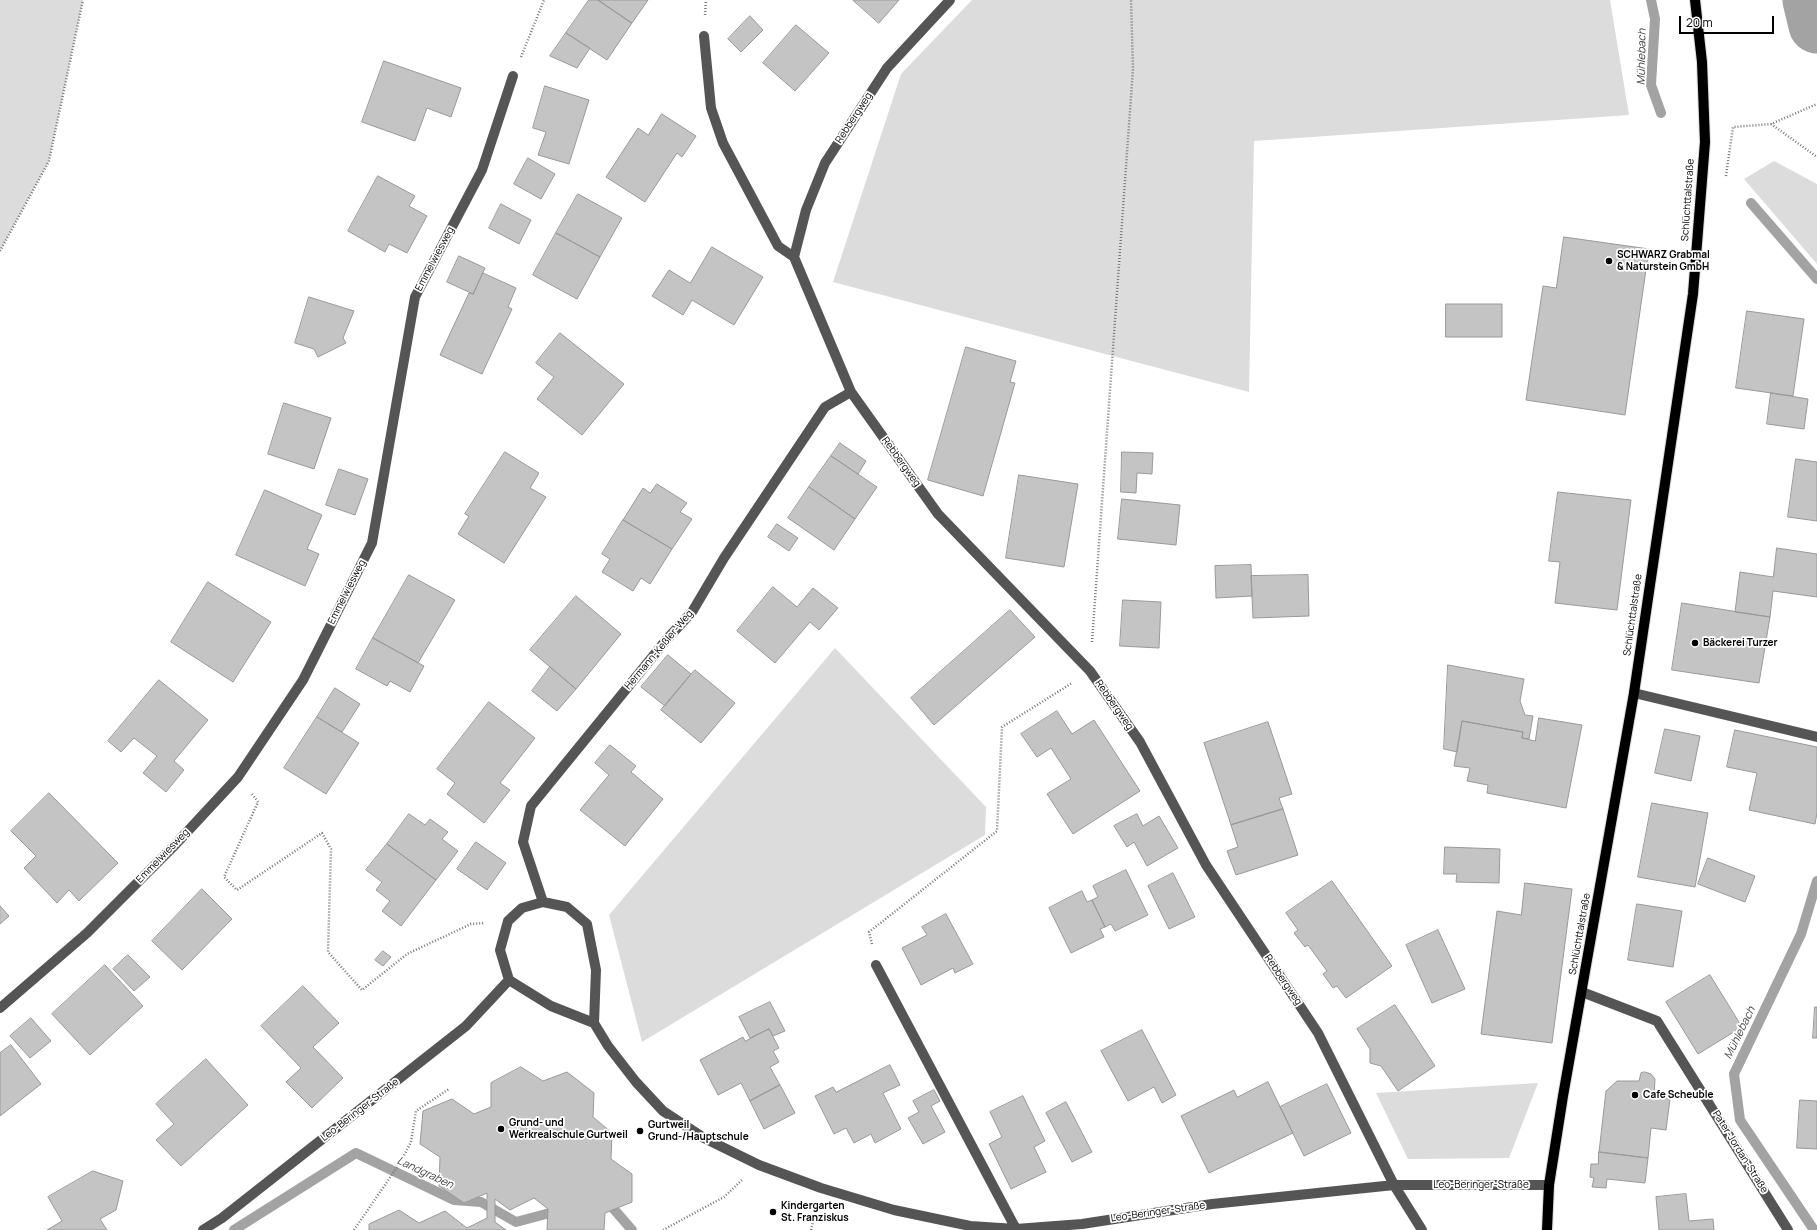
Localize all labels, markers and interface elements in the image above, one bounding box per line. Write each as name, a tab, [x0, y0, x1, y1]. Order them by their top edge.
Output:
scale bar	[1681, 8, 1776, 34]
text: 20 m	[1686, 14, 1713, 31]
water label: Mühlebach	[1635, 29, 1649, 85]
street label: Rebbergweg	[833, 90, 875, 146]
street label: Schlüchttalstraße	[1679, 158, 1697, 242]
street label: Emmelwiesweg	[413, 225, 457, 293]
place label: SCHWARZ Grabmal & Naturstein GmbH	[1617, 249, 1710, 272]
marker: SCHWARZ Grabmal & Naturstein GmbH	[1604, 256, 1614, 266]
street label: Rebbergweg	[879, 435, 923, 489]
street label: Emmelwiesweg	[326, 558, 368, 626]
street label: Schlüchttalstraße	[1621, 573, 1645, 657]
street label: Hermann-Keßler-Weg	[622, 608, 696, 692]
place label: Bäckerei Turzer	[1703, 637, 1778, 649]
marker: Bäckerei Turzer	[1690, 638, 1700, 648]
street label: Rebbergweg	[1092, 678, 1136, 732]
street label: Emmelwiesweg	[134, 826, 192, 886]
street label: Schlüchttalstraße	[1567, 892, 1593, 976]
street label: Rebbergweg	[1262, 952, 1304, 1008]
water label: Mühlebach	[1722, 1005, 1758, 1061]
street label: Leo-Beringer-Straße	[319, 1076, 401, 1144]
place label: Cafe Scheuble	[1643, 1089, 1714, 1101]
marker: Cafe Scheuble	[1630, 1090, 1640, 1100]
street label: Pater-Jordan-Straße	[1710, 1108, 1770, 1196]
place label: Grund- und Werkrealschule Gurtweil	[509, 1117, 628, 1140]
place label: Gurtweil Grund-/Hauptschule	[648, 1119, 749, 1142]
marker: Grund- und Werkrealschule Gurtweil	[496, 1124, 506, 1134]
marker: Gurtweil Grund-/Hauptschule	[635, 1126, 645, 1136]
water label: Landgraben	[395, 1154, 455, 1192]
street label: Leo-Beringer-Straße	[1433, 1179, 1529, 1191]
street label: Leo-Beringer-Straße	[1110, 1199, 1206, 1225]
place label: Kindergarten St. Franziskus	[781, 1200, 849, 1224]
marker: Kindergarten St. Franziskus	[768, 1207, 778, 1217]

